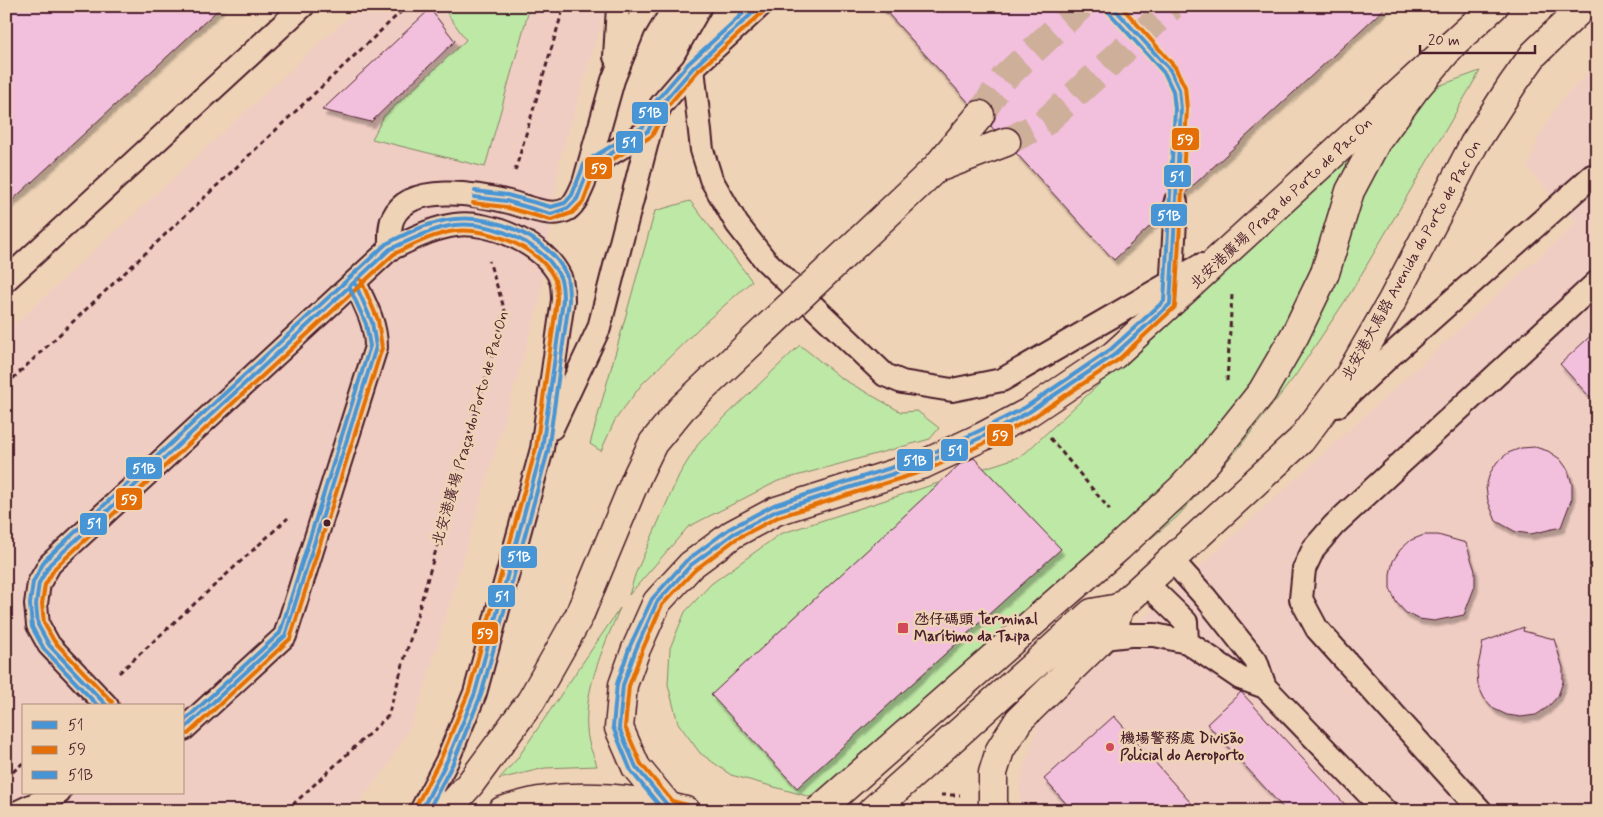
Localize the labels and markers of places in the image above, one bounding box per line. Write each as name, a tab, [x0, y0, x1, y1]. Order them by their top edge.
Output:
unlabelled marker	[322, 518, 332, 528]
place label: 氹仔碼頭 Terminal Marítimo da Taipa	[914, 610, 1038, 647]
marker: 氹仔碼頭 Terminal Marítimo da Taipa	[896, 621, 910, 635]
place label: 機場警務處 Divisão Policial do Aeroporto	[1120, 729, 1244, 766]
marker: 機場警務處 Divisão Policial do Aeroporto	[1104, 741, 1116, 753]

